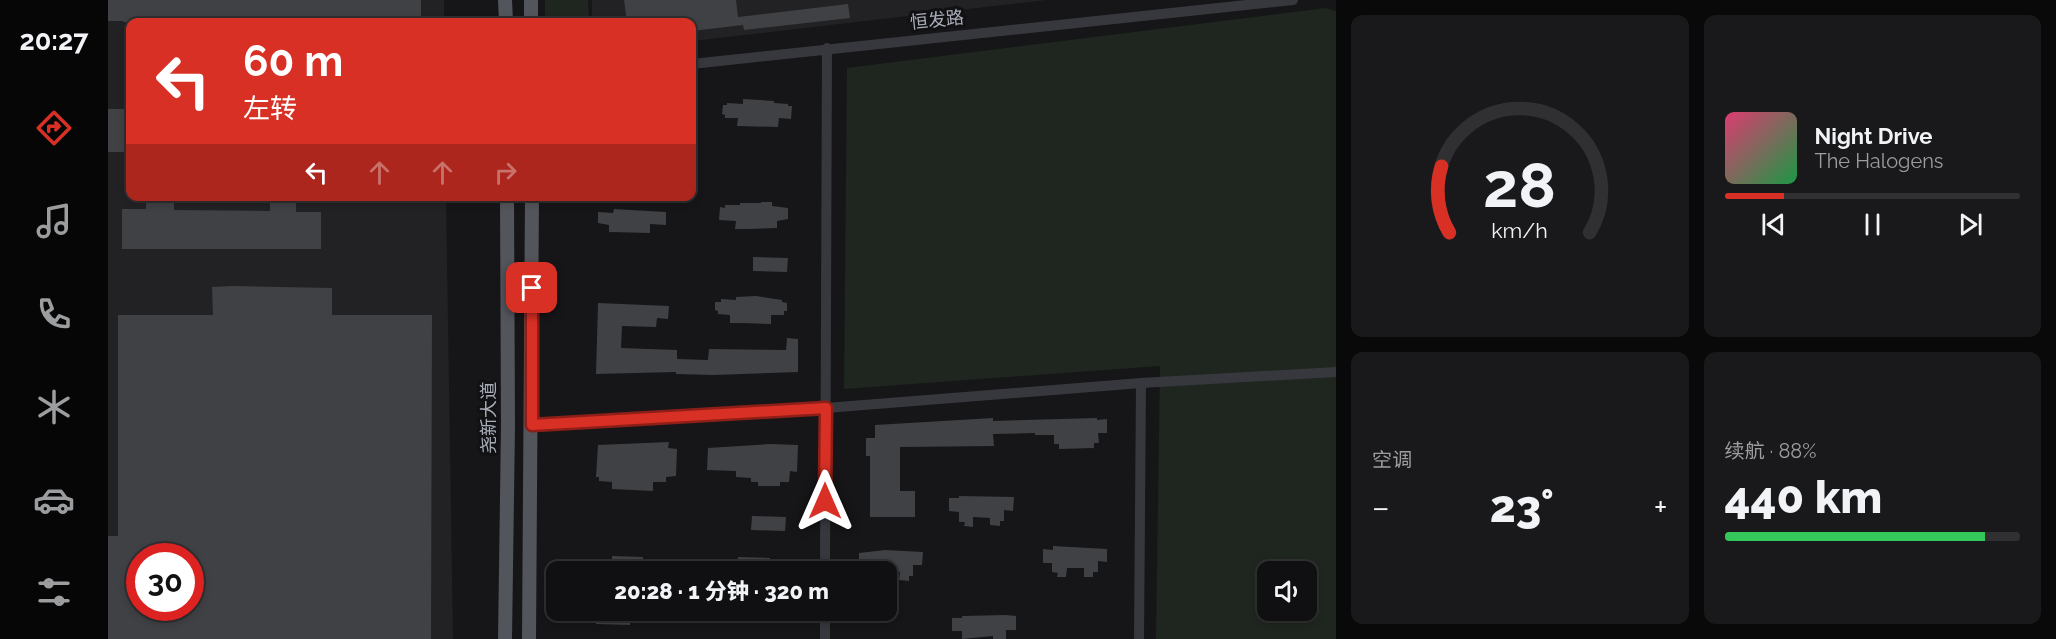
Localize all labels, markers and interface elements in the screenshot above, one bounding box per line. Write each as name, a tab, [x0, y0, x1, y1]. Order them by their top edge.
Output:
street label: 恒发路	[909, 6, 965, 33]
text: 20:27	[20, 25, 88, 56]
text: 60 m	[243, 37, 343, 86]
icon: left	[144, 42, 222, 120]
text: 左转	[243, 93, 297, 124]
icon: directions	[33, 107, 75, 149]
text: Night Drive	[1815, 123, 1933, 149]
text: 28	[1483, 148, 1556, 222]
text: The Halogens	[1815, 149, 1944, 173]
icon: left	[300, 156, 333, 189]
icon: ahead	[363, 156, 396, 189]
icon: ahead	[426, 156, 459, 189]
icon: right	[489, 156, 522, 189]
icon: music	[33, 200, 75, 242]
icon: previous	[1757, 208, 1790, 241]
icon: pause	[1856, 208, 1889, 241]
icon: next	[1954, 208, 1987, 241]
text: km/h	[1491, 219, 1548, 244]
pin	[506, 262, 557, 313]
icon: arrive	[515, 271, 548, 304]
icon: phone	[33, 293, 75, 335]
street label: 尧新大道	[478, 382, 499, 454]
icon: climate	[33, 386, 75, 428]
text: 续航 · 88%	[1725, 439, 1816, 463]
text: 空调	[1372, 448, 1412, 472]
position arrow	[793, 469, 857, 533]
text: 440 km	[1725, 471, 1882, 524]
icon: car	[33, 479, 75, 521]
text: 23°	[1490, 480, 1554, 533]
text: −	[1372, 488, 1390, 527]
text: +	[1654, 488, 1668, 527]
speed limit sign: 30	[126, 543, 204, 621]
map controls	[1257, 561, 1317, 621]
button: sound	[1257, 561, 1317, 621]
icon: filters	[33, 571, 75, 613]
text: 20:28 · 1 分钟 · 320 m	[614, 578, 829, 604]

